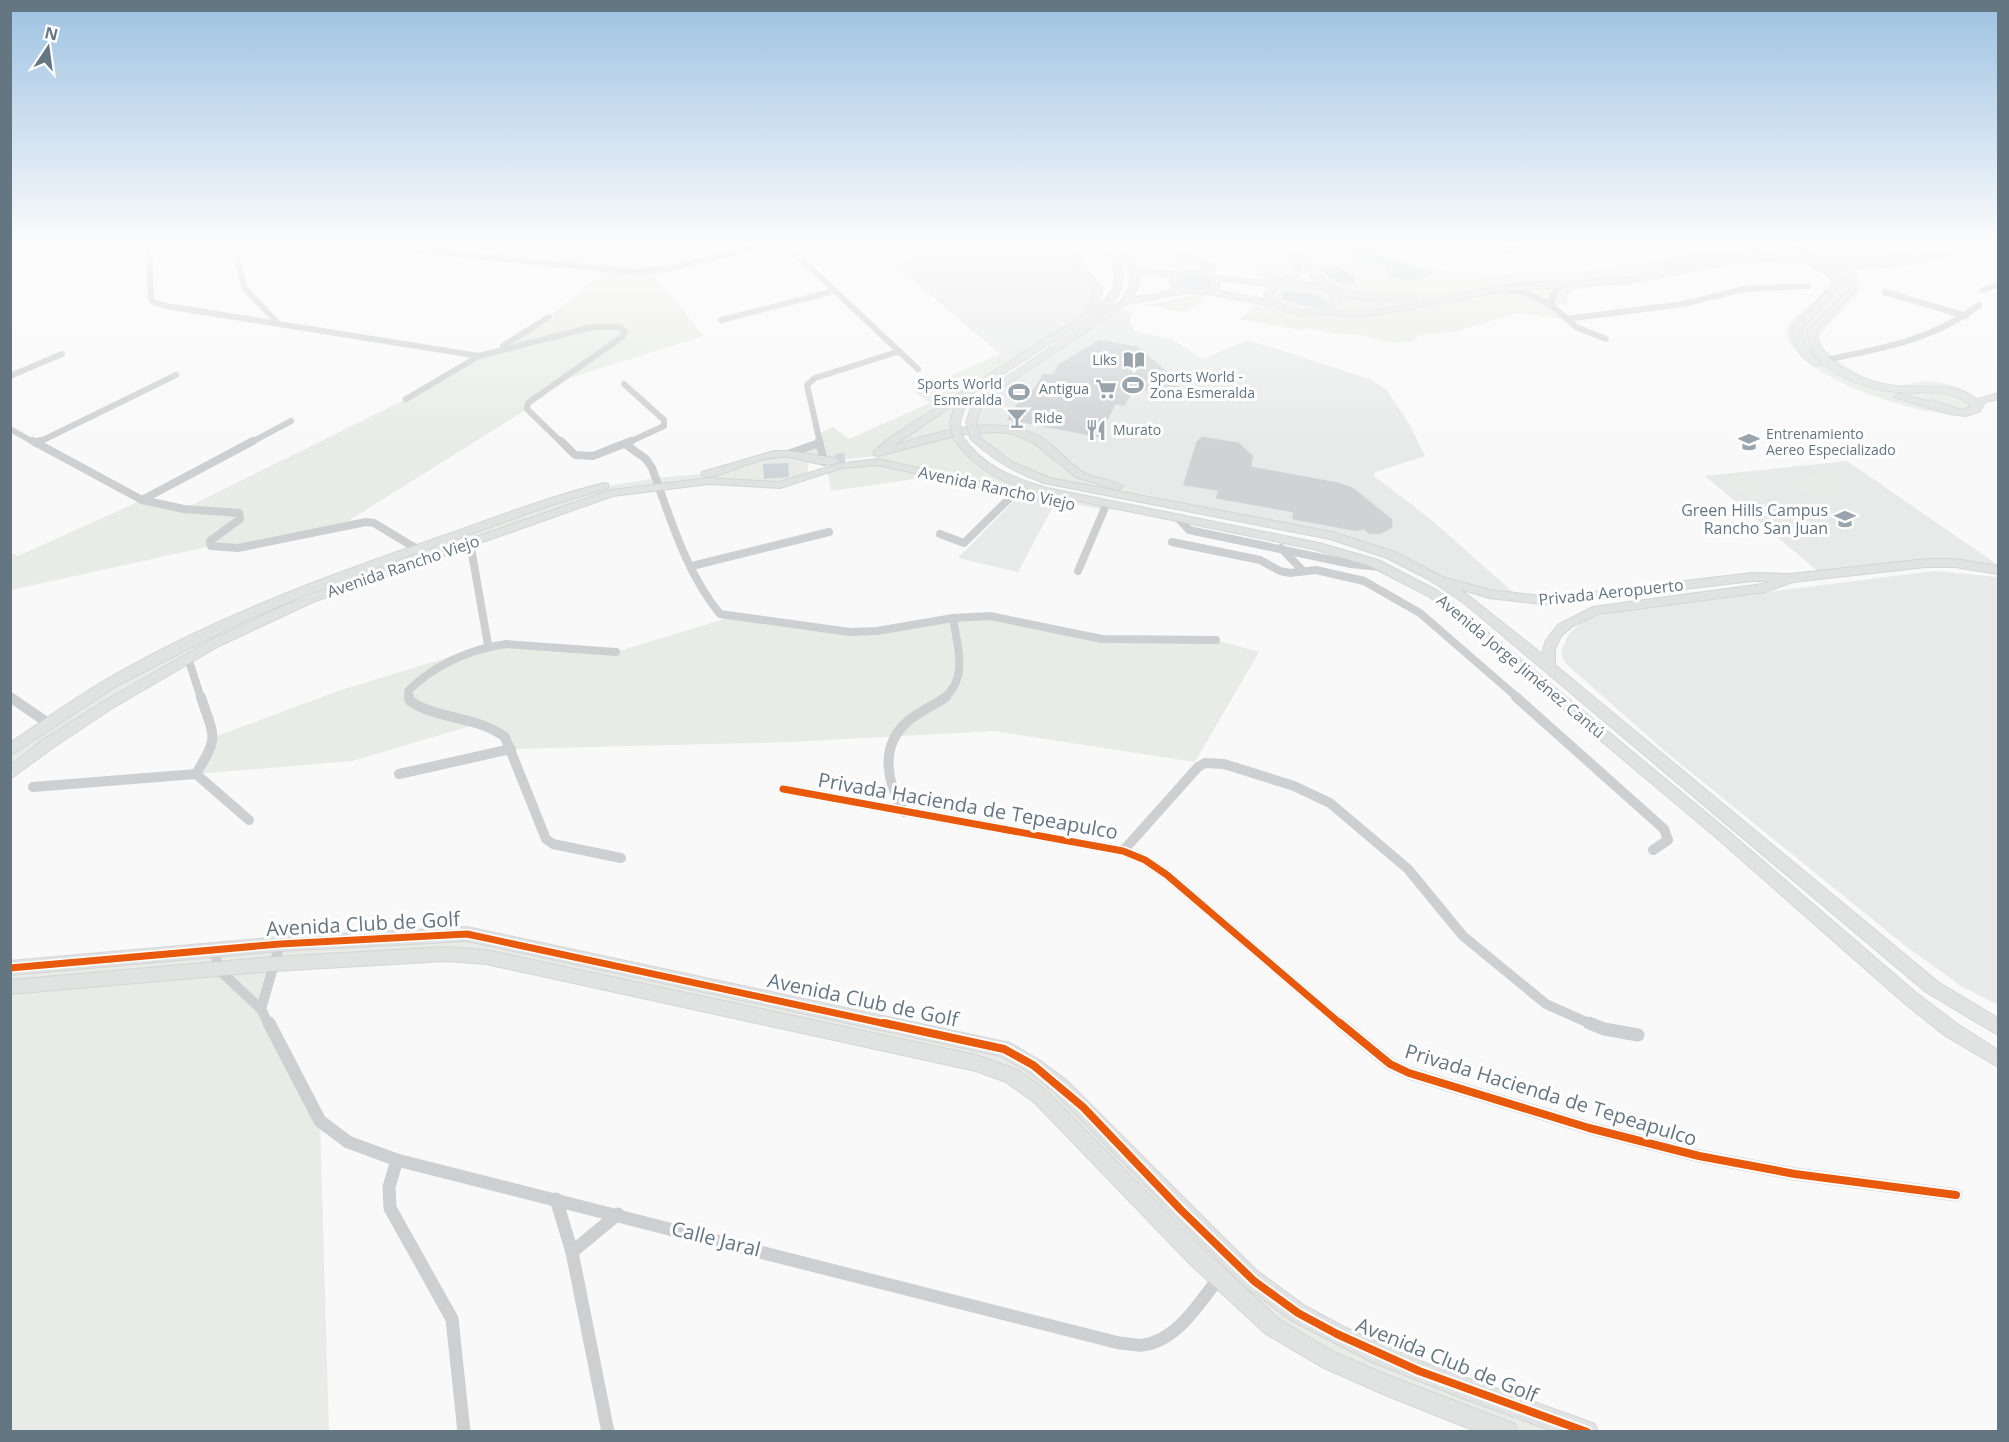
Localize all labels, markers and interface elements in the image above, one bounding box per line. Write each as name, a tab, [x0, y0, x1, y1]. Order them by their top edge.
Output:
north arrow	[18, 18, 78, 78]
text: N	[43, 21, 60, 46]
library icon: Liks	[1122, 348, 1146, 372]
place label: Liks	[1092, 350, 1117, 369]
place label: Sports World - Zona Esmeralda	[1150, 367, 1255, 402]
sports icon: Sports World - Zona Esmeralda	[1121, 373, 1145, 397]
place label: Sports World Esmeralda	[917, 374, 1002, 409]
supermarket icon: Antigua	[1094, 377, 1118, 401]
place label: Antigua	[1039, 379, 1089, 398]
sports icon: Sports World Esmeralda	[1007, 380, 1031, 404]
bar icon: Ride	[1005, 406, 1029, 430]
place label: Ride	[1034, 408, 1063, 427]
restaurant icon: Murato	[1084, 418, 1108, 442]
place label: Murato	[1113, 420, 1161, 439]
place label: Entrenamiento Aereo Especializado	[1766, 424, 1896, 459]
school or university icon: Entrenamiento Aereo Especializado	[1737, 430, 1761, 454]
street label: Avenida Rancho Viejo	[917, 461, 1077, 515]
place label: Green Hills Campus Rancho San Juan	[1681, 499, 1828, 539]
school or university icon: Green Hills Campus Rancho San Juan	[1833, 507, 1857, 531]
street label: Avenida Rancho Viejo	[324, 530, 482, 602]
street label: Privada Aeropuerto	[1537, 573, 1685, 611]
street label: Avenida Jorge Jiménez Cantú	[1432, 589, 1610, 743]
street label: Privada Hacienda de Tepeapulco	[816, 766, 1120, 845]
street label: Avenida Club de Golf	[265, 905, 462, 942]
street label: Avenida Club de Golf	[765, 966, 962, 1033]
street label: Privada Hacienda de Tepeapulco	[1402, 1037, 1700, 1152]
street label: Calle Jaral	[669, 1214, 764, 1263]
street label: Avenida Club de Golf	[1352, 1311, 1543, 1409]

